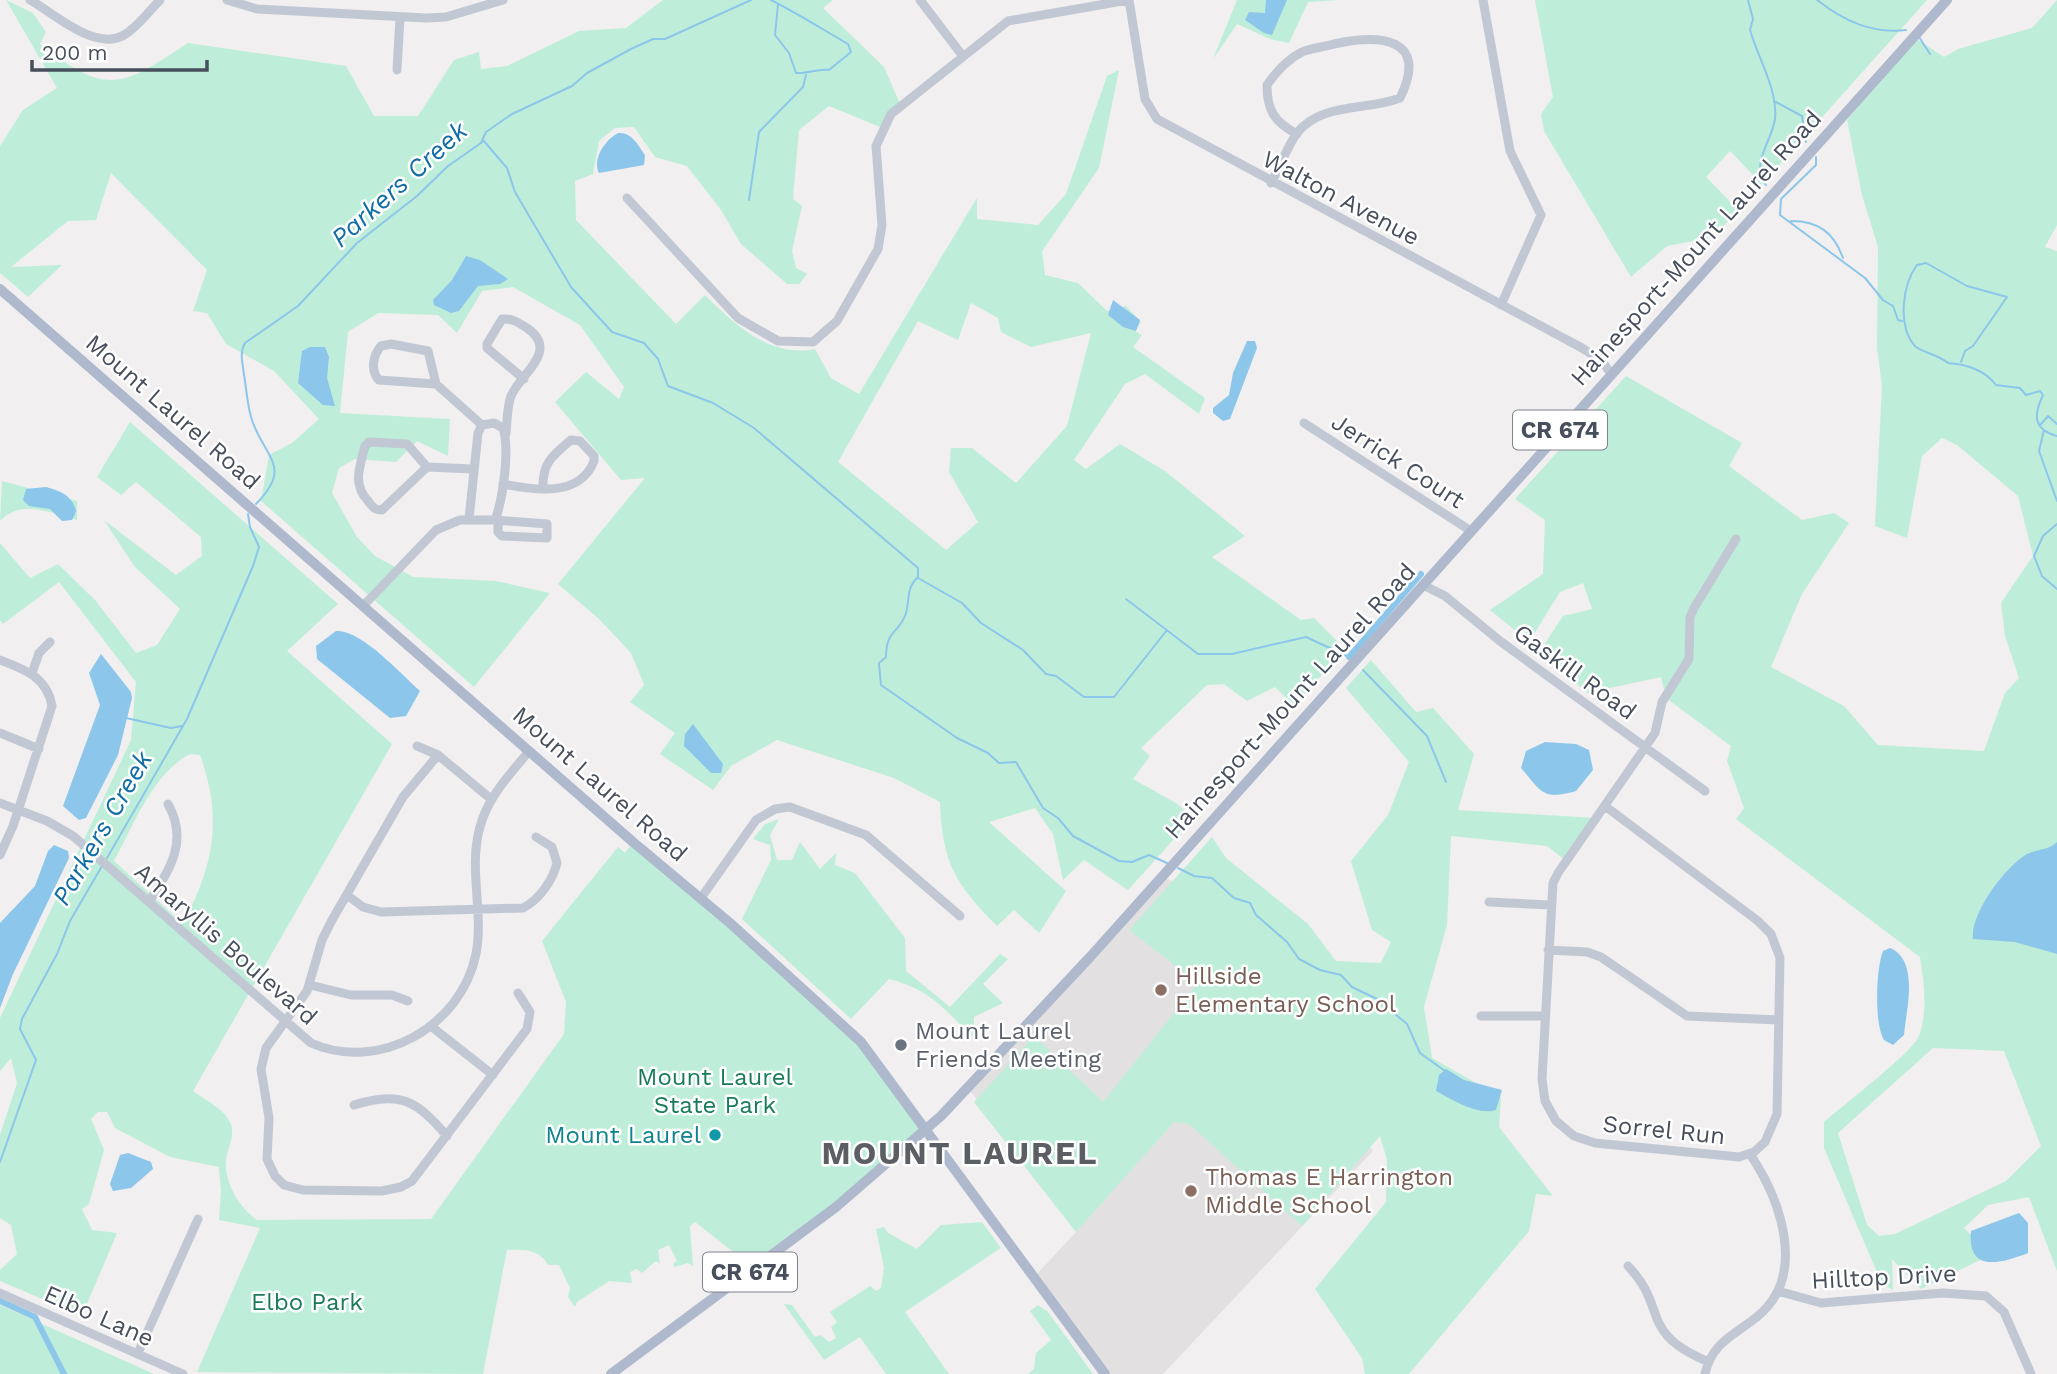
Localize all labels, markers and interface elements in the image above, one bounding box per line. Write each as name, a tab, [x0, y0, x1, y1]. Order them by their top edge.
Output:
scale bar	[32, 28, 206, 72]
text: 200 m	[42, 40, 108, 65]
street label: Hainesport-Mount Laurel Road	[1565, 104, 1827, 392]
water label: Parkers Creek	[325, 115, 474, 253]
street label: Walton Avenue	[1258, 145, 1424, 251]
street label: Mount Laurel Road	[80, 329, 266, 495]
street label: Jerrick Court	[1326, 408, 1470, 514]
road number: CR 674	[1513, 410, 1607, 450]
street label: Hainesport-Mount Laurel Road	[1159, 557, 1421, 845]
street label: Gaskill Road	[1508, 618, 1642, 726]
street label: Mount Laurel Road	[507, 701, 693, 867]
water label: Parkers Creek	[46, 745, 159, 910]
street label: Amaryllis Boulevard	[129, 857, 323, 1031]
place label: Hillside Elementary School	[1175, 962, 1397, 1018]
marker: Hillside Elementary School	[1153, 982, 1169, 998]
place label: Mount Laurel Friends Meeting	[915, 1017, 1101, 1073]
marker: Mount Laurel Friends Meeting	[893, 1037, 909, 1053]
park label: Mount Laurel State Park	[637, 1063, 794, 1119]
street label: Sorrel Run	[1601, 1110, 1727, 1150]
place label: Mount Laurel	[545, 1121, 702, 1149]
marker: Mount Laurel	[707, 1127, 723, 1143]
district label: MOUNT LAUREL	[822, 1134, 1098, 1172]
place label: Thomas E Harrington Middle School	[1205, 1163, 1453, 1219]
marker: Thomas E Harrington Middle School	[1183, 1183, 1199, 1199]
road number: CR 674	[703, 1252, 797, 1292]
street label: Hilltop Drive	[1811, 1259, 1957, 1295]
street label: Elbo Lane	[40, 1279, 158, 1353]
park label: Elbo Park	[251, 1288, 363, 1316]

